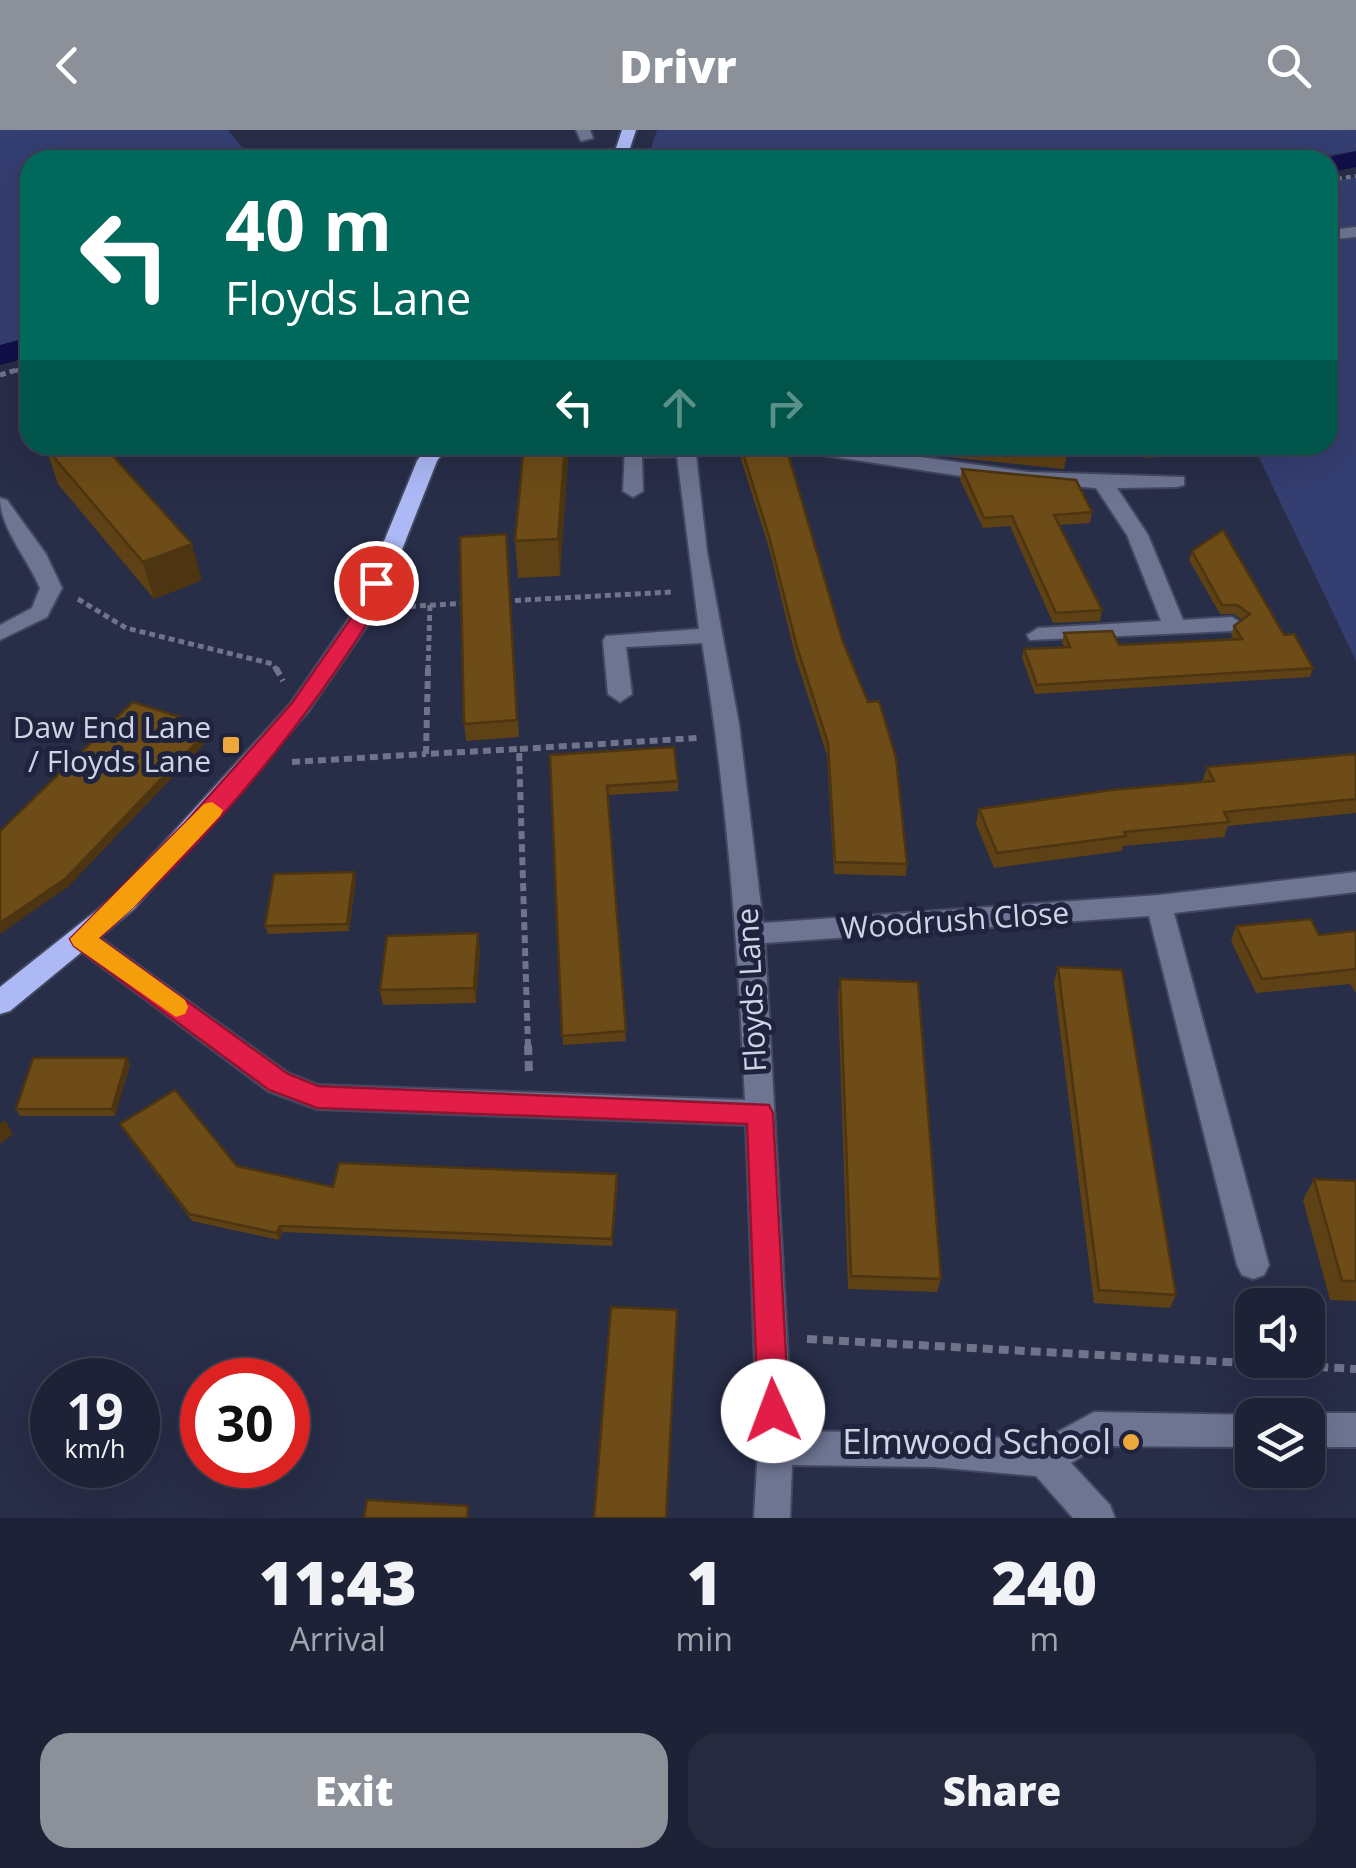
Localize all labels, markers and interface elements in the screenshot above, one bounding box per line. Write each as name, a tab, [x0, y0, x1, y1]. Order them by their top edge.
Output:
text: Drivr	[619, 35, 737, 96]
icon: back	[40, 38, 95, 93]
icon: search	[1261, 38, 1316, 93]
text: 40 m	[225, 176, 392, 272]
icon: left	[60, 190, 190, 320]
text: Floyds Lane	[225, 267, 471, 328]
icon: left	[547, 380, 602, 435]
icon: ahead	[652, 380, 707, 435]
icon: right	[757, 380, 812, 435]
pin	[334, 541, 419, 626]
icon: arrive	[349, 556, 404, 611]
place label: Daw End Lane / Floyds Lane	[13, 706, 211, 781]
marker: Daw End Lane / Floyds Lane	[220, 734, 242, 756]
street label: Woodrush Close	[839, 891, 1071, 948]
street label: Floyds Lane	[726, 907, 775, 1073]
map controls	[1235, 1288, 1325, 1488]
button: sound	[1235, 1288, 1325, 1378]
speed limit sign: 30	[180, 1358, 310, 1488]
position arrow	[721, 1359, 825, 1463]
text: 19	[66, 1377, 124, 1445]
button: layers	[1235, 1398, 1325, 1488]
place label: Elmwood School	[842, 1417, 1111, 1464]
text: km/h	[65, 1431, 125, 1465]
marker: Elmwood School	[1120, 1431, 1142, 1453]
text: 11:43	[259, 1541, 417, 1623]
text: 1	[687, 1541, 722, 1623]
text: 240	[992, 1541, 1097, 1623]
text: Arrival	[290, 1617, 386, 1660]
text: min	[676, 1617, 733, 1660]
text: m	[1030, 1617, 1059, 1660]
button: Exit	[40, 1733, 668, 1848]
button: Share	[688, 1733, 1316, 1848]

